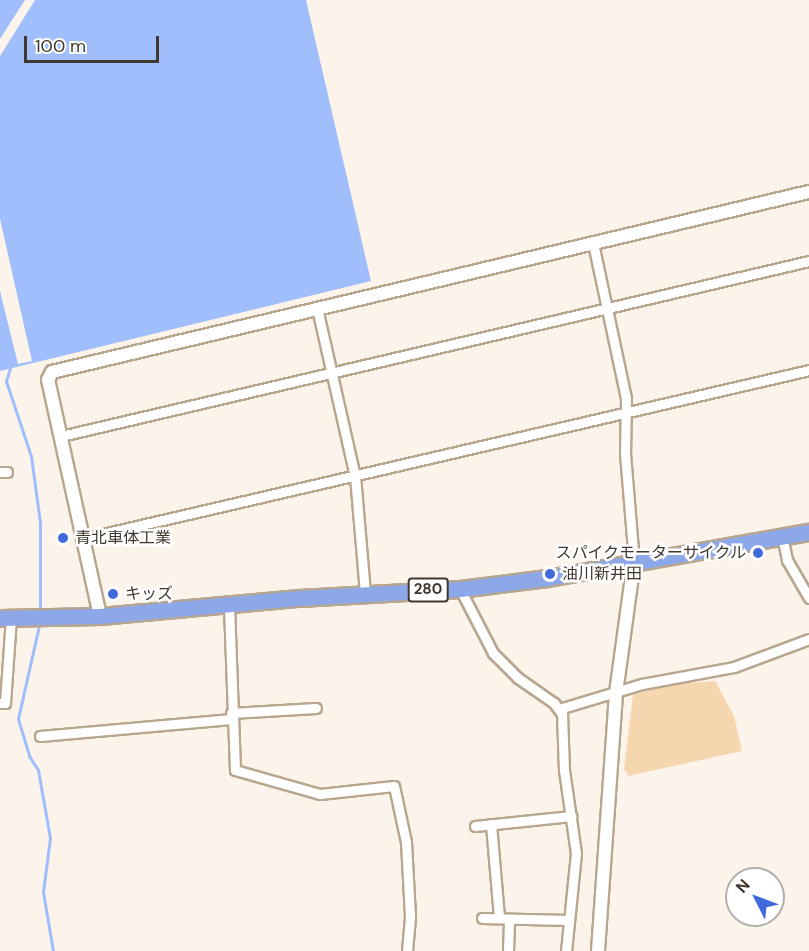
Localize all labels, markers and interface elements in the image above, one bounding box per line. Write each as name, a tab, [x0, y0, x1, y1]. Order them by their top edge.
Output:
scale bar	[27, 24, 162, 62]
text: 100 m	[35, 34, 86, 58]
place label: 青北車体工業	[75, 528, 171, 548]
marker: 青北車体工業	[56, 531, 70, 545]
place label: スパイクモーターサイクル	[554, 543, 746, 563]
marker: スパイクモーターサイクル	[751, 546, 765, 560]
place label: 油川新井田	[562, 564, 642, 584]
marker: 油川新井田	[543, 567, 557, 581]
road number: 280	[407, 578, 449, 602]
place label: キッズ	[125, 584, 173, 604]
marker: キッズ	[106, 587, 120, 601]
north arrow	[725, 867, 785, 927]
text: N	[731, 875, 754, 897]

